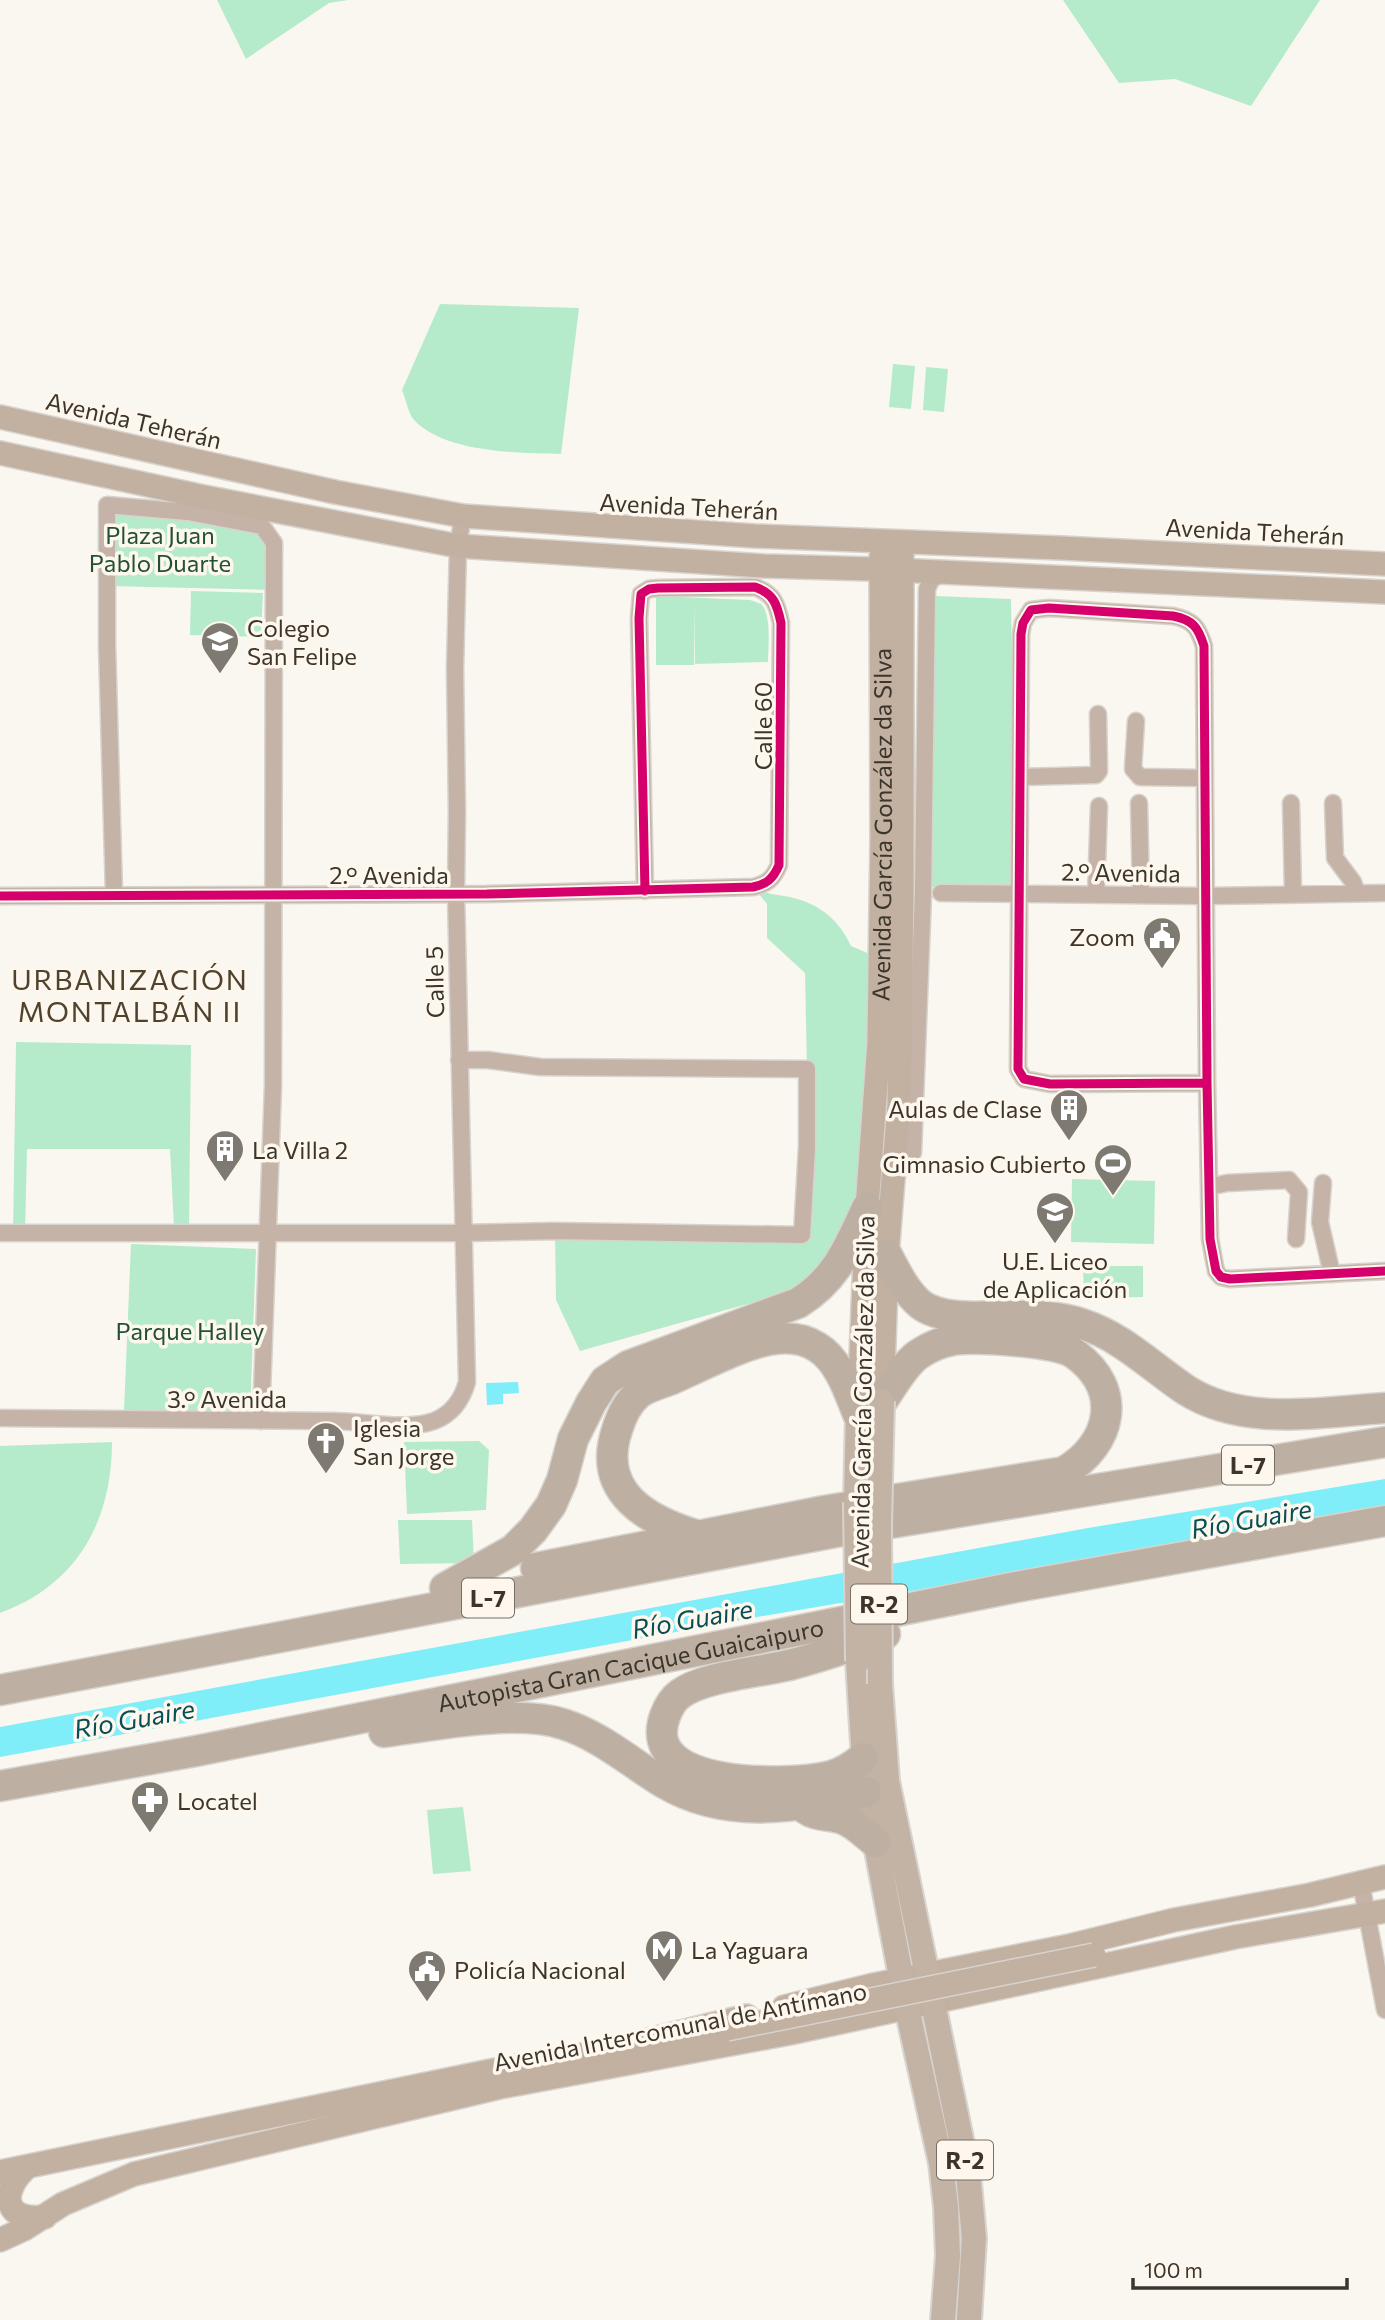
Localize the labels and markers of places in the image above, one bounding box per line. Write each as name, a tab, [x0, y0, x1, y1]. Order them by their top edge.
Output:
place label: Colegio San Felipe	[247, 613, 357, 670]
school or university icon: Colegio San Felipe	[199, 620, 241, 675]
public building icon: Zoom	[1141, 915, 1183, 970]
place label: Zoom	[1069, 922, 1135, 951]
building icon: Aulas de Clase	[1048, 1087, 1090, 1142]
place label: Aulas de Clase	[888, 1094, 1042, 1123]
building icon: La Villa 2	[204, 1128, 246, 1183]
place label: La Villa 2	[252, 1135, 348, 1164]
sports icon: Gimnasio Cubierto	[1092, 1142, 1134, 1197]
place label: Gimnasio Cubierto	[883, 1149, 1086, 1178]
school or university icon: U.E. Liceo de Aplicación	[1034, 1190, 1076, 1245]
place label: U.E. Liceo de Aplicación	[983, 1246, 1127, 1303]
place label: Iglesia San Jorge	[353, 1413, 454, 1470]
church icon: Iglesia San Jorge	[305, 1420, 347, 1475]
pharmacy icon: Locatel	[129, 1779, 171, 1834]
place label: Locatel	[177, 1786, 258, 1815]
metro station icon: La Yaguara	[643, 1928, 685, 1983]
place label: La Yaguara	[691, 1935, 809, 1964]
public building icon: Policía Nacional	[406, 1948, 448, 2003]
place label: Policía Nacional	[454, 1955, 626, 1984]

